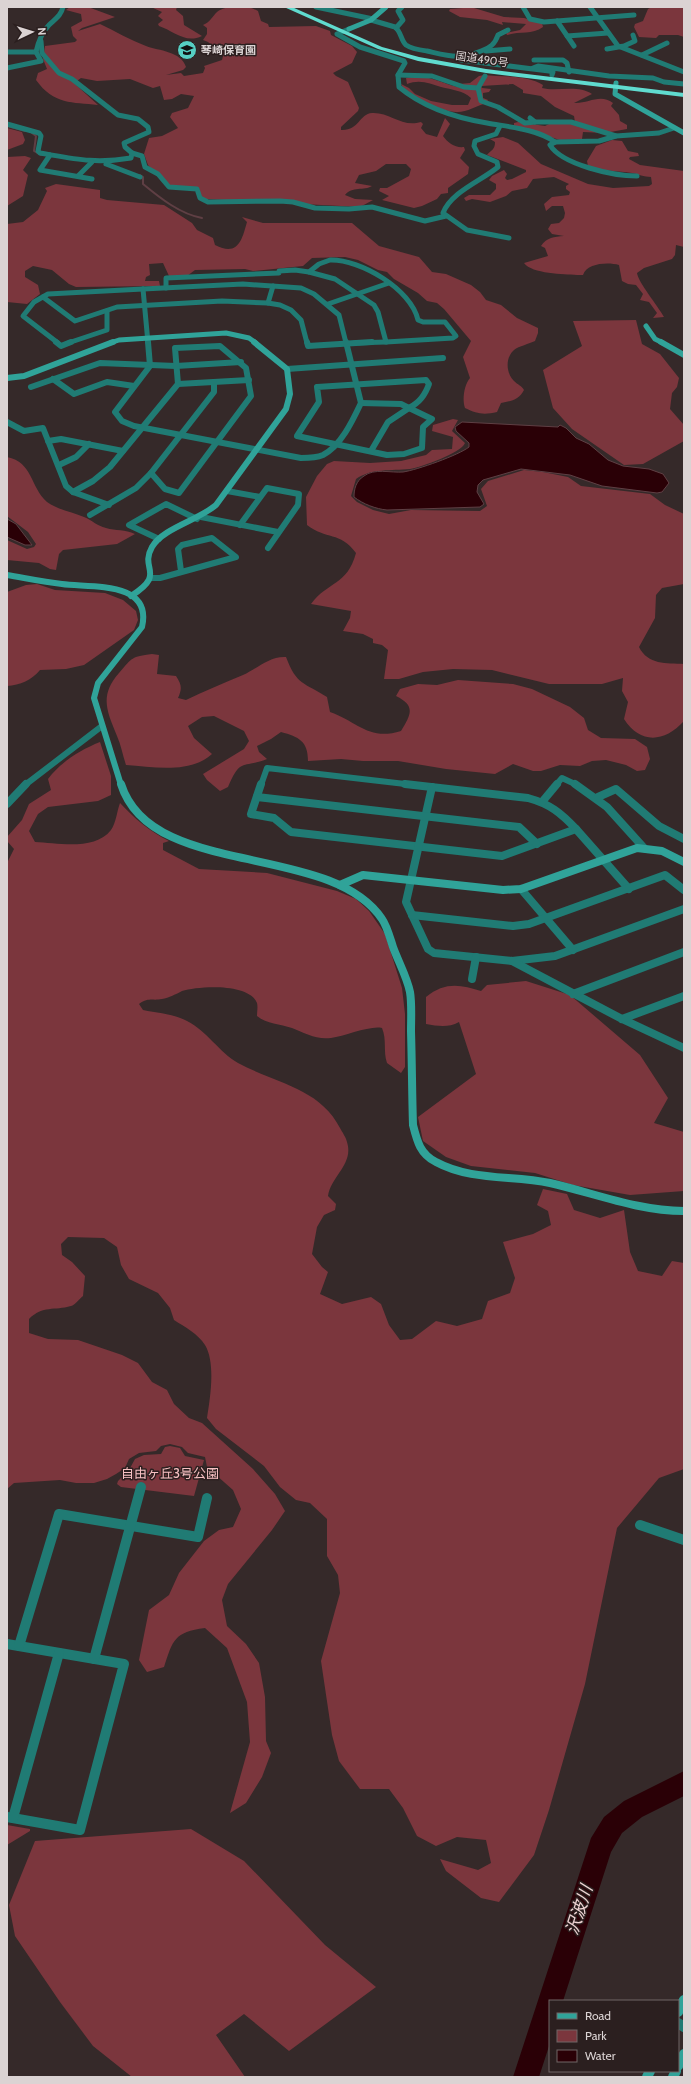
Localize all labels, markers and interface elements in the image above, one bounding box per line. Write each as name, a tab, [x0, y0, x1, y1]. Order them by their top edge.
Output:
north arrow	[12, 12, 52, 52]
text: N	[35, 27, 49, 36]
school or university icon: 琴崎保育園	[176, 39, 198, 61]
place label: 琴崎保育園	[200, 43, 256, 57]
street label: 国道490号	[455, 48, 509, 70]
park label: 自由ヶ丘3号公園	[121, 1465, 219, 1481]
water label: 沢波川	[562, 1881, 597, 1937]
legend	[549, 2000, 679, 2072]
text: Road	[585, 2008, 611, 2023]
text: Park	[585, 2028, 607, 2043]
text: Water	[585, 2048, 616, 2063]

